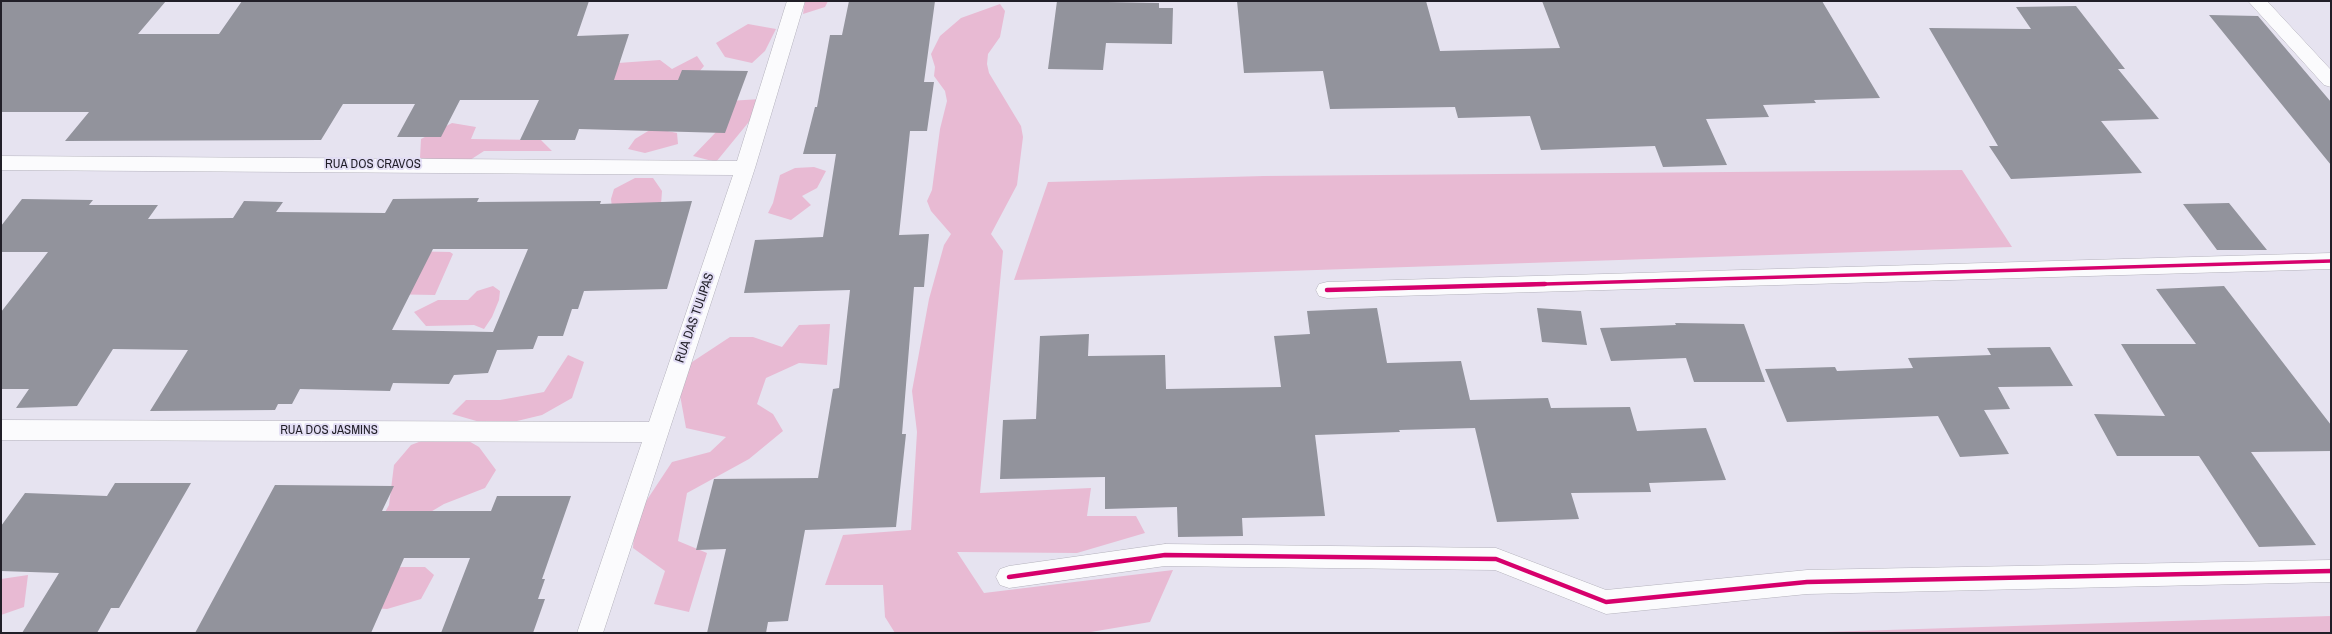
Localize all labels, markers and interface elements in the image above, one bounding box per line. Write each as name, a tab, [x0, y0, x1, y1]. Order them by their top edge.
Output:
street label: RUA DOS CRAVOS	[325, 157, 421, 173]
street label: RUA DAS TULIPAS	[672, 271, 718, 365]
street label: RUA DOS JASMINS	[280, 423, 378, 439]

